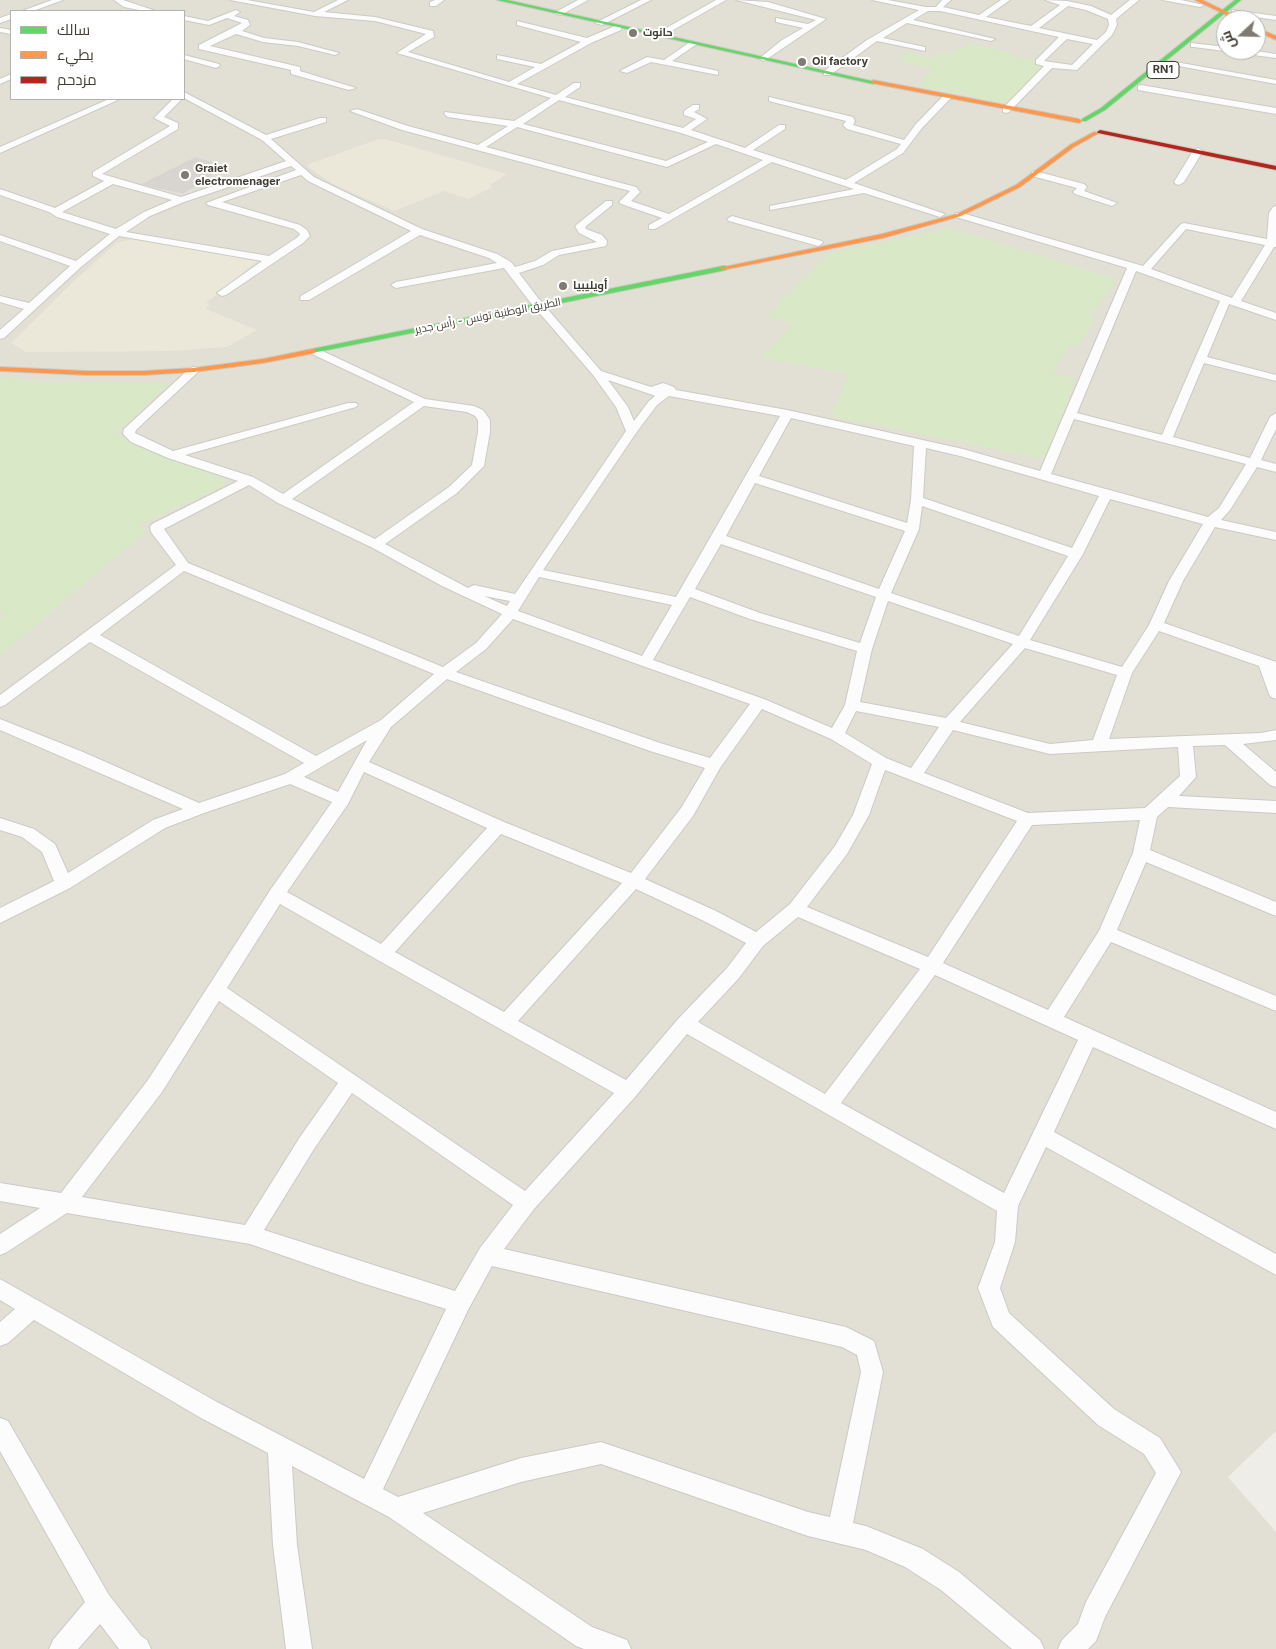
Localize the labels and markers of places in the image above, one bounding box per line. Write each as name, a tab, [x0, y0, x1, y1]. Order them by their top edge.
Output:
place label: حانوت	[643, 26, 673, 40]
marker: حانوت	[627, 27, 639, 39]
place label: Oil factory	[812, 55, 868, 69]
marker: Oil factory	[796, 56, 808, 68]
place label: Graiet electromenager	[195, 162, 280, 188]
marker: Graiet electromenager	[179, 169, 191, 181]
place label: أويليبيا	[573, 279, 607, 293]
marker: أويليبيا	[557, 280, 569, 292]

